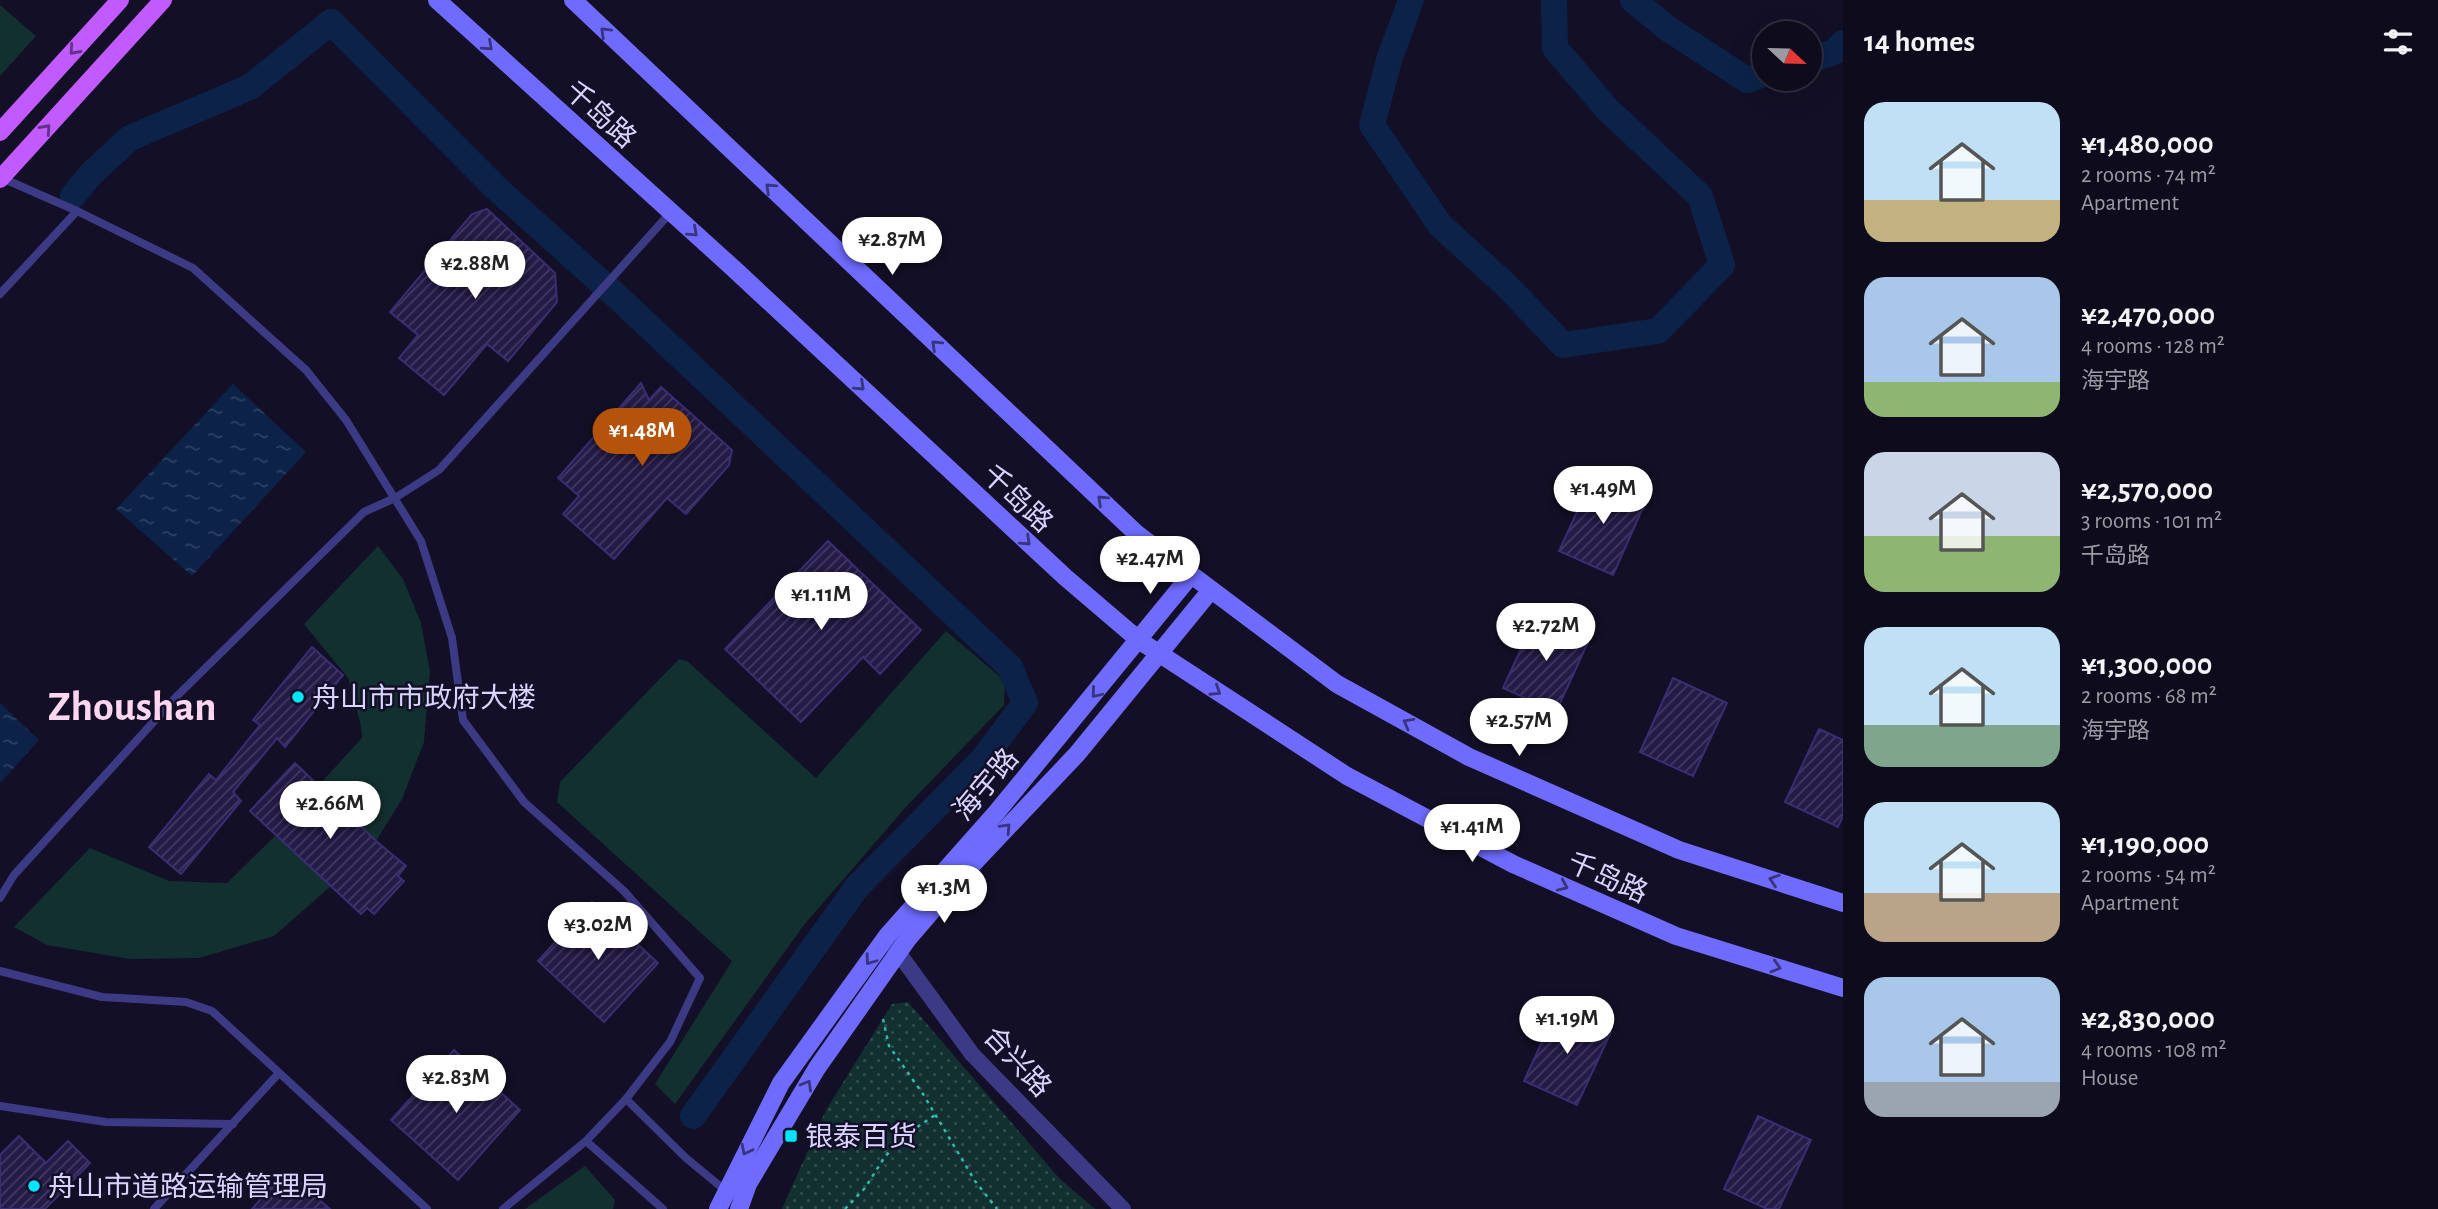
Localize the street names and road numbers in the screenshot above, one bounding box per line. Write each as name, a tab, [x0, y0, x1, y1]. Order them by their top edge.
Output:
street label: 千岛路	[559, 75, 642, 154]
street label: 千岛路	[976, 459, 1058, 538]
street label: 海宇路	[947, 743, 1024, 826]
street label: 千岛路	[1563, 847, 1652, 909]
street label: 合兴路	[978, 1021, 1057, 1103]

